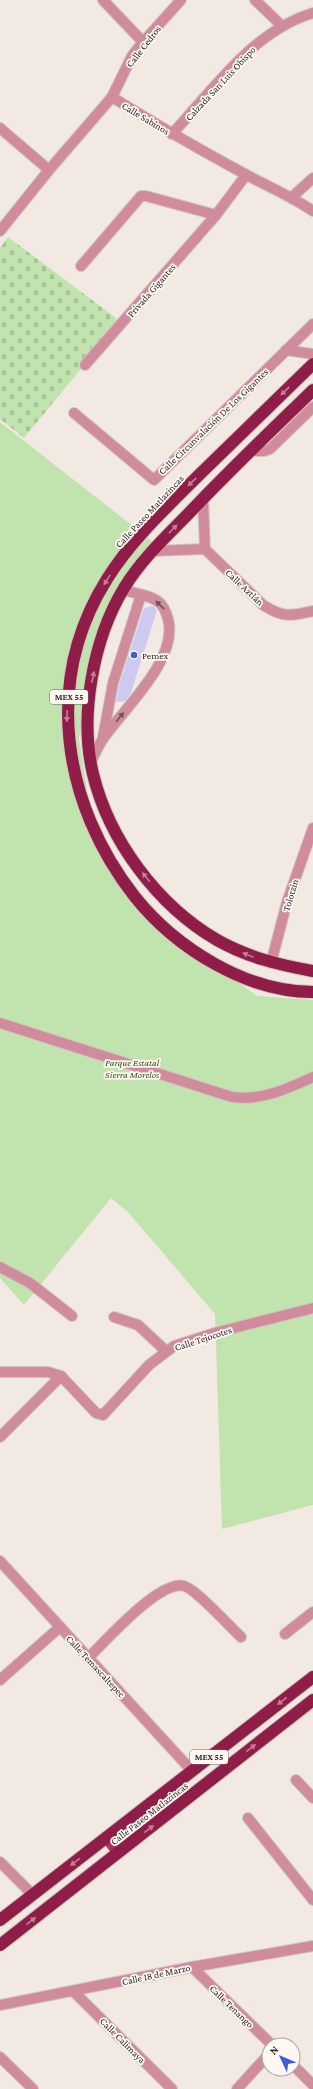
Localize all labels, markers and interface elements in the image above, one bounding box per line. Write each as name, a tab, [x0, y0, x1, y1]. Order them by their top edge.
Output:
street label: Calle Cedros	[124, 23, 163, 69]
street label: Calzada San Luis Obispo	[183, 44, 258, 123]
street label: Calle Sabinos	[120, 100, 171, 137]
street label: Privada Gigantes	[125, 261, 178, 319]
street label: Calle Circunvalación De Los Gigantes	[156, 366, 270, 477]
one-way arrow	[280, 386, 290, 396]
street label: Calle Paseo Matlazincas	[113, 473, 186, 550]
one-way arrow	[187, 477, 197, 487]
one-way arrow	[168, 524, 178, 534]
street label: Calle Aztlán	[223, 567, 266, 608]
one-way arrow	[103, 575, 111, 585]
one-way arrow	[155, 600, 165, 609]
marker: Pemex	[129, 650, 139, 660]
place label: Pemex	[142, 650, 169, 661]
one-way arrow	[90, 671, 96, 683]
road number: MEX 55	[50, 690, 88, 704]
one-way arrow	[64, 710, 71, 722]
one-way arrow	[116, 712, 125, 723]
one-way arrow	[142, 871, 151, 882]
street label: Tolotzin	[280, 877, 301, 913]
one-way arrow	[242, 951, 254, 957]
park label: Parque Estatal Sierra Morelos	[105, 1057, 160, 1080]
street label: Calle Tejocotes	[173, 1324, 234, 1354]
street label: Calle Temascaltepec	[64, 1633, 128, 1700]
one-way arrow	[277, 1697, 288, 1706]
one-way arrow	[245, 1744, 256, 1753]
road number: MEX 55	[190, 1750, 228, 1764]
street label: Calle Paseo Matlazincas	[108, 1780, 190, 1847]
one-way arrow	[143, 1825, 154, 1833]
one-way arrow	[70, 1857, 81, 1866]
one-way arrow	[25, 1917, 36, 1925]
street label: Calle 18 de Marzo	[121, 1962, 191, 1987]
street label: Calle Tenango	[207, 1983, 256, 2030]
street label: Calle Calimaya	[98, 2015, 148, 2066]
north arrow	[261, 2037, 301, 2077]
text: N	[267, 2043, 281, 2057]

